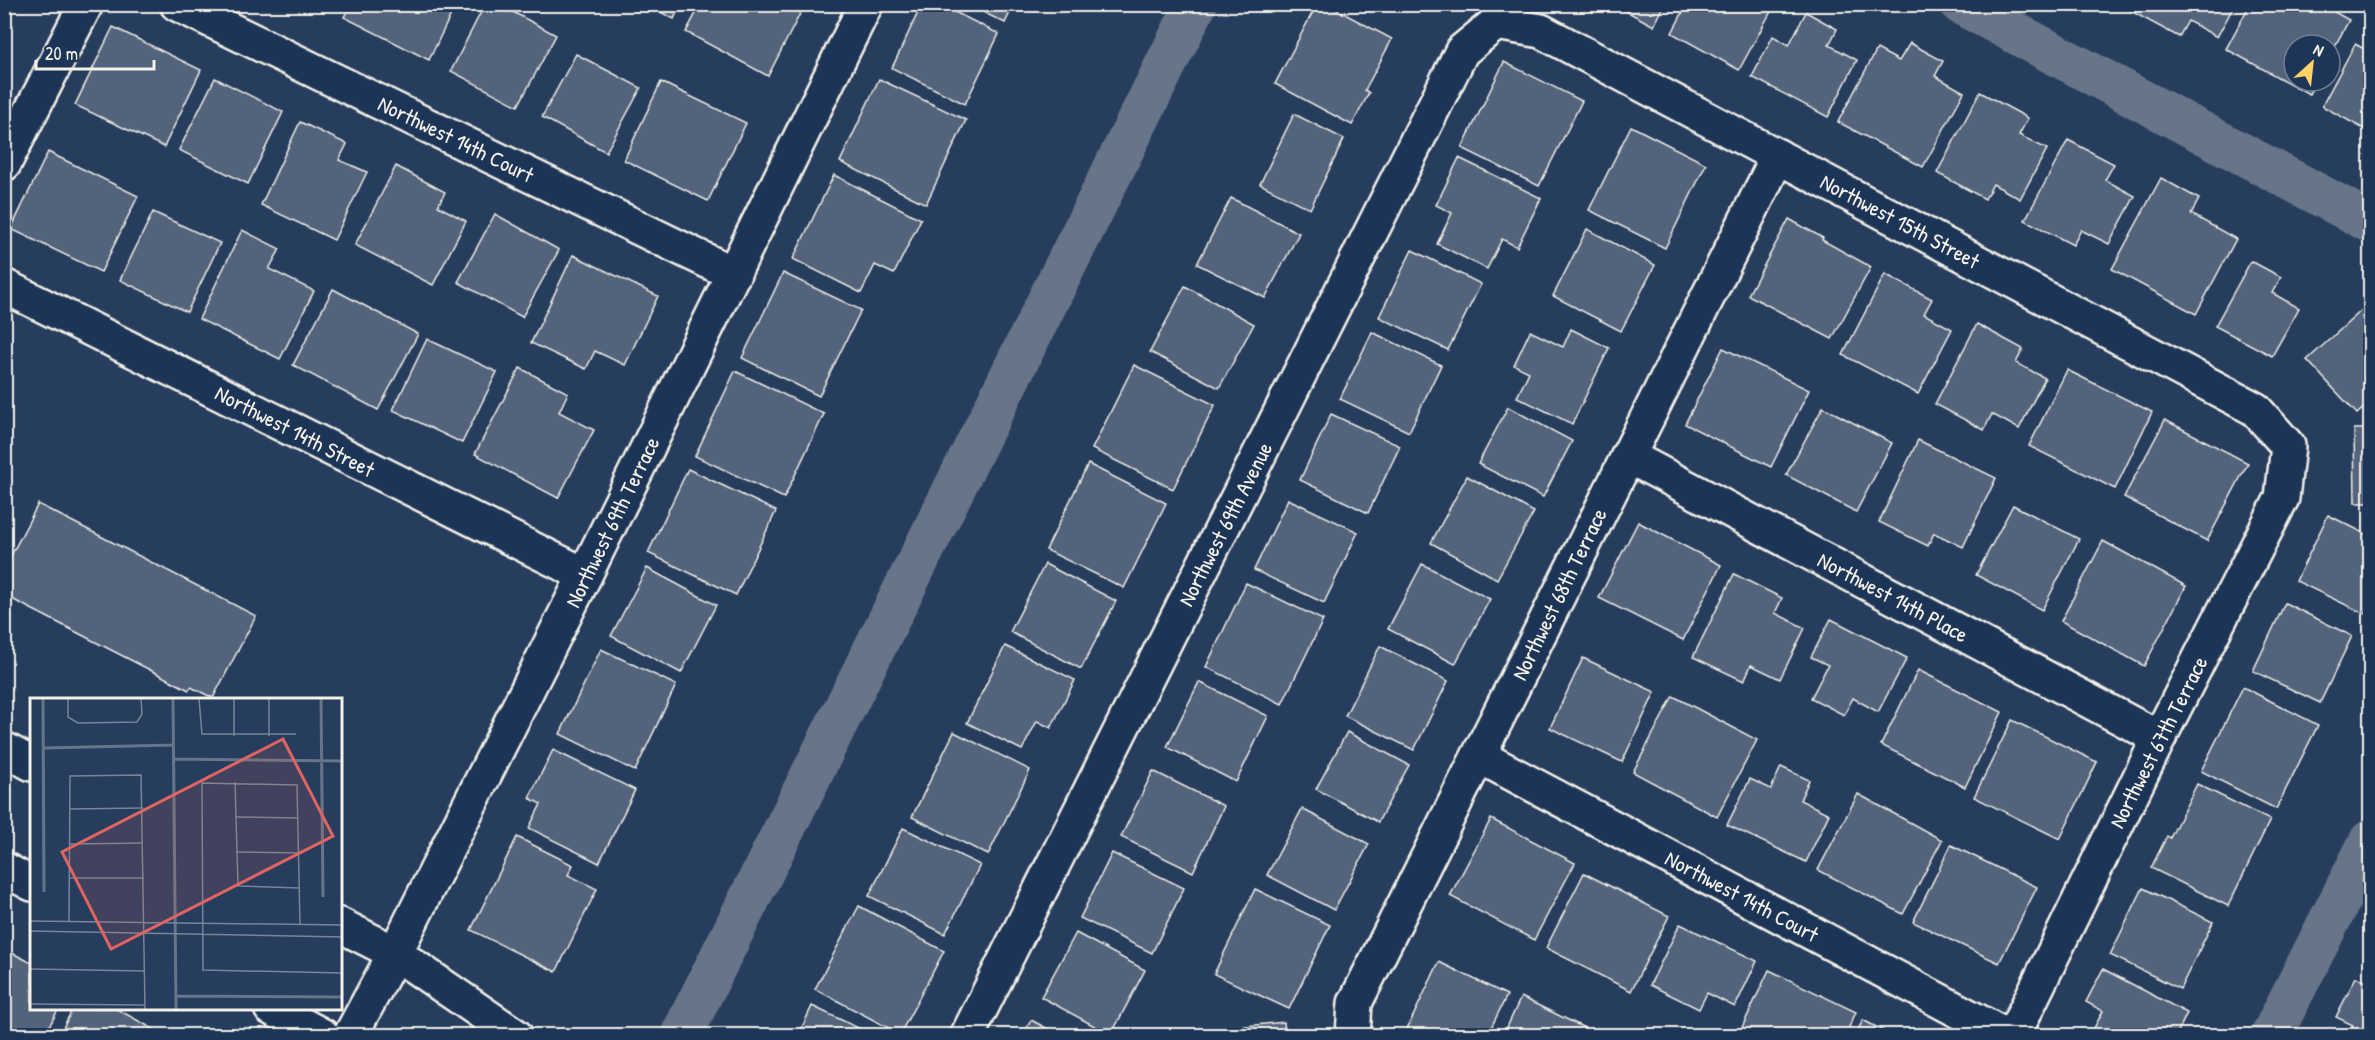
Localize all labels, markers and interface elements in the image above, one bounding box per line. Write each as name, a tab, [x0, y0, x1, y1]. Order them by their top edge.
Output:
scale bar	[36, 33, 154, 71]
north arrow	[2282, 33, 2342, 93]
text: N	[2310, 38, 2328, 62]
text: 20 m	[45, 41, 78, 66]
street label: Northwest 14th Court	[373, 88, 539, 190]
street label: Northwest 15th Street	[1815, 166, 1985, 276]
street label: Northwest 14th Street	[210, 378, 380, 484]
street label: Northwest 69th Terrace	[558, 431, 666, 612]
street label: Northwest 69th Avenue	[1171, 437, 1279, 611]
street label: Northwest 68th Terrace	[1504, 503, 1614, 685]
street label: Northwest 14th Place	[1813, 545, 1974, 649]
street label: Northwest 67th Terrace	[2102, 651, 2214, 833]
inset map	[30, 698, 342, 1010]
street label: Northwest 14th Court	[1660, 843, 1824, 949]

